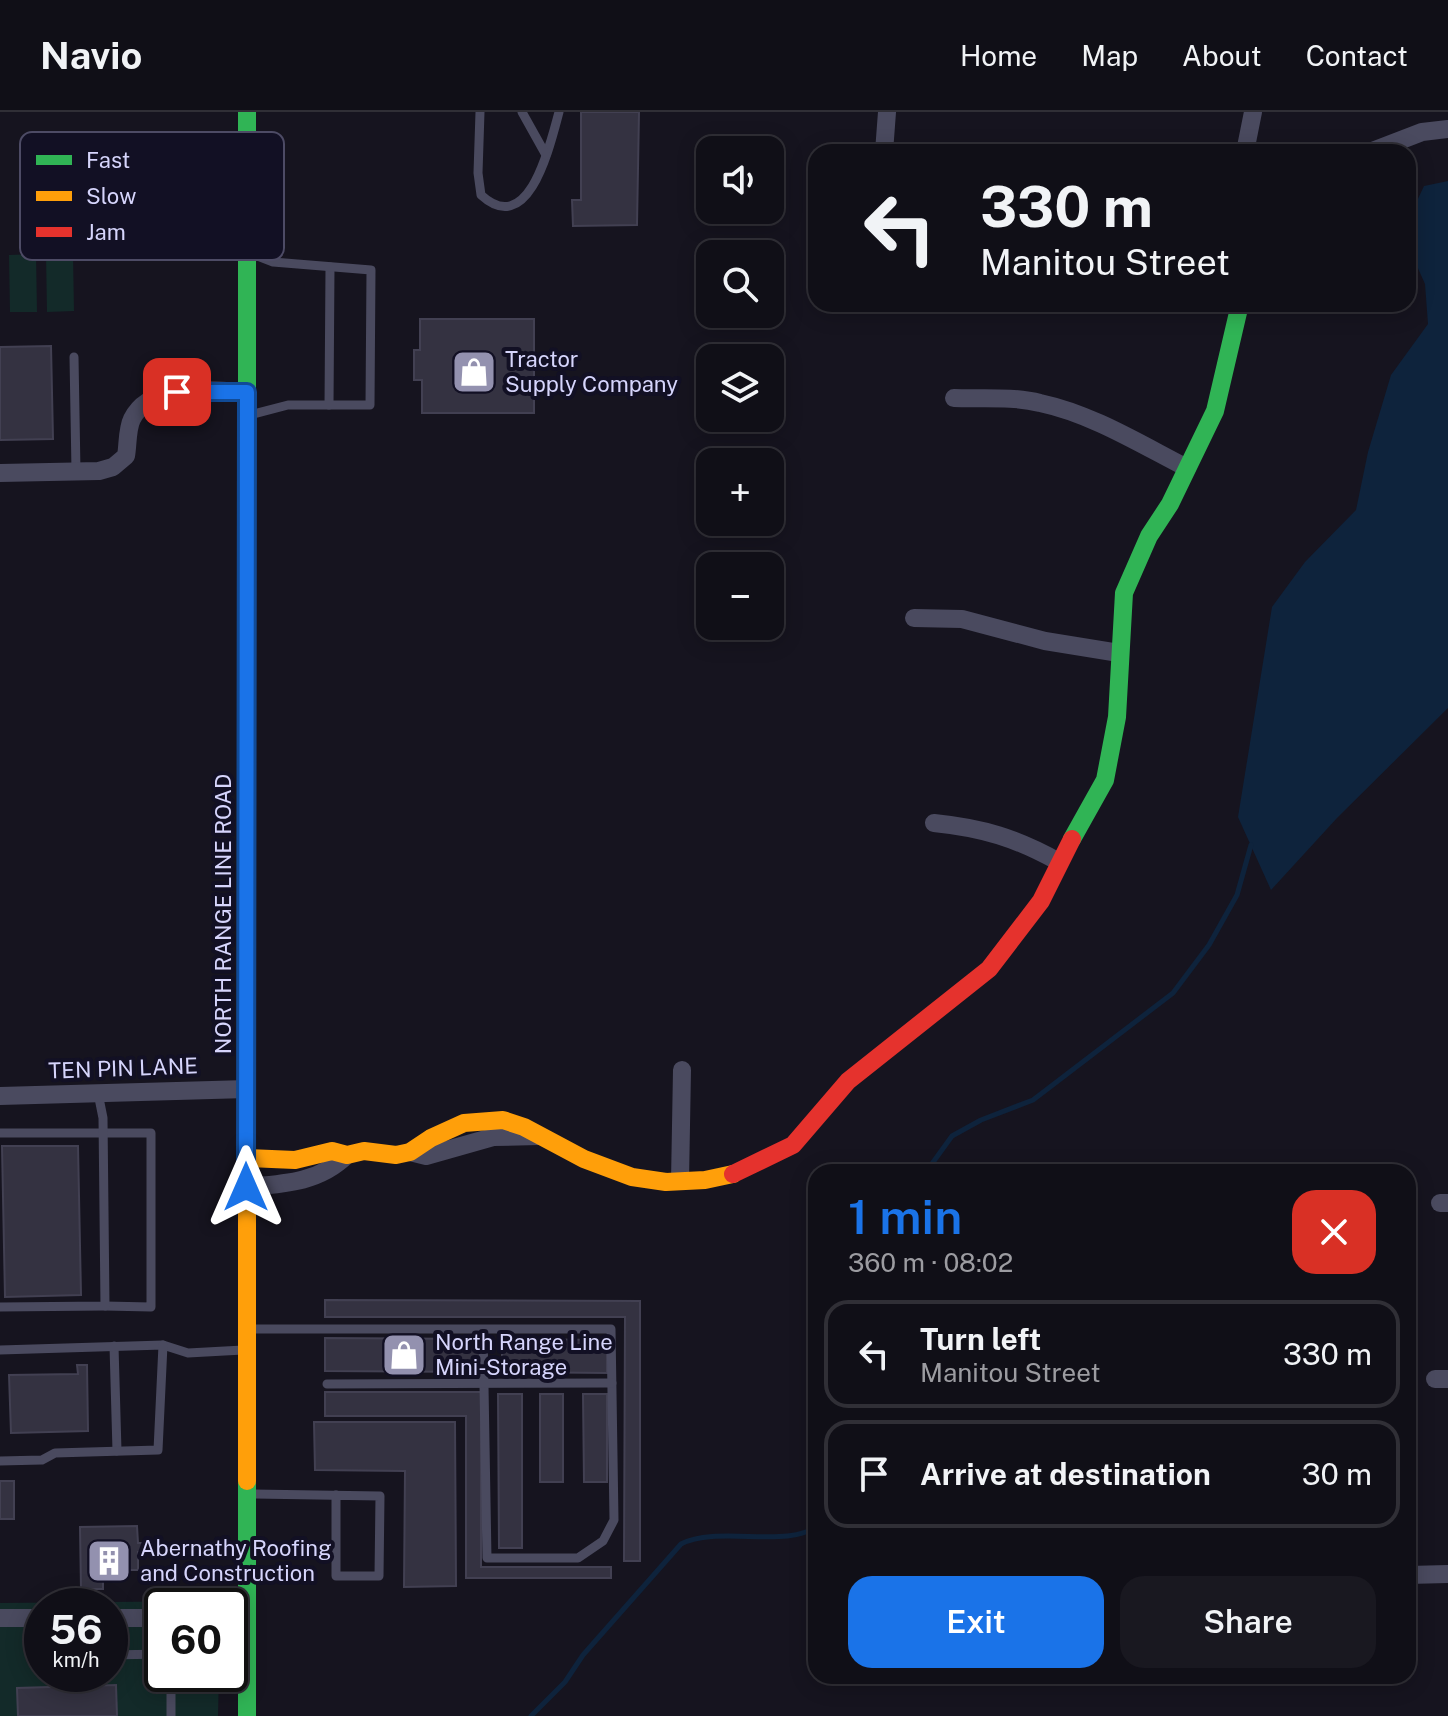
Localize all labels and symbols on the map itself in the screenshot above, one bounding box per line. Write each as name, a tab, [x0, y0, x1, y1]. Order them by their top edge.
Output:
legend	[20, 132, 284, 260]
text: Fast	[86, 147, 130, 173]
text: Slow	[86, 183, 136, 209]
text: Jam	[86, 219, 126, 245]
place label: Tractor Supply Company	[505, 346, 678, 397]
shop icon: Tractor Supply Company	[450, 348, 498, 396]
pin	[143, 358, 211, 426]
street label: NORTH RANGE LINE ROAD	[210, 774, 236, 1054]
street label: TEN PIN LANE	[48, 1052, 198, 1084]
position arrow	[204, 1145, 288, 1229]
place label: North Range Line Mini-Storage	[435, 1329, 613, 1380]
shop icon: North Range Line Mini-Storage	[380, 1331, 428, 1379]
place label: Abernathy Roofing and Construction	[140, 1535, 332, 1586]
building icon: Abernathy Roofing and Construction	[85, 1537, 133, 1585]
speed limit sign: 60	[144, 1588, 248, 1692]

